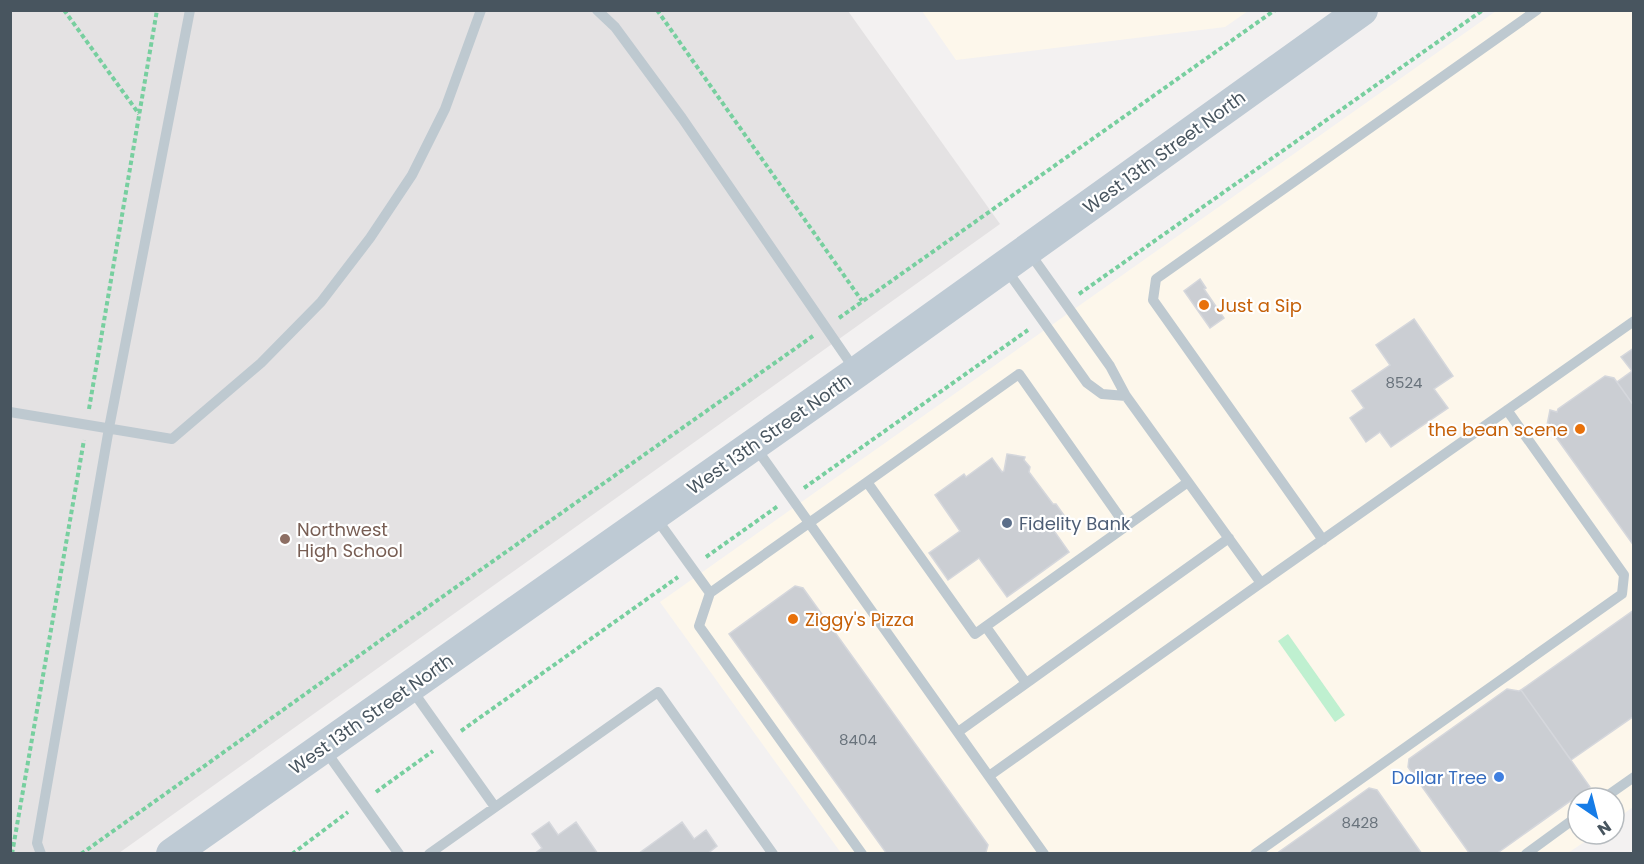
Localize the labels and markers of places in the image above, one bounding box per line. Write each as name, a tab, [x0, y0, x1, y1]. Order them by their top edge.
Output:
place label: Just a Sip	[1216, 293, 1302, 318]
marker: Just a Sip	[1197, 298, 1211, 312]
place label: the bean scene	[1428, 417, 1568, 442]
marker: the bean scene	[1573, 422, 1587, 436]
place label: Fidelity Bank	[1019, 511, 1131, 536]
marker: Fidelity Bank	[1000, 516, 1014, 530]
place label: Northwest High School	[297, 517, 403, 563]
marker: Northwest High School	[278, 532, 292, 546]
place label: Ziggy's Pizza	[805, 607, 914, 632]
marker: Ziggy's Pizza	[786, 612, 800, 626]
place label: Dollar Tree	[1391, 765, 1487, 790]
marker: Dollar Tree	[1492, 770, 1506, 784]

